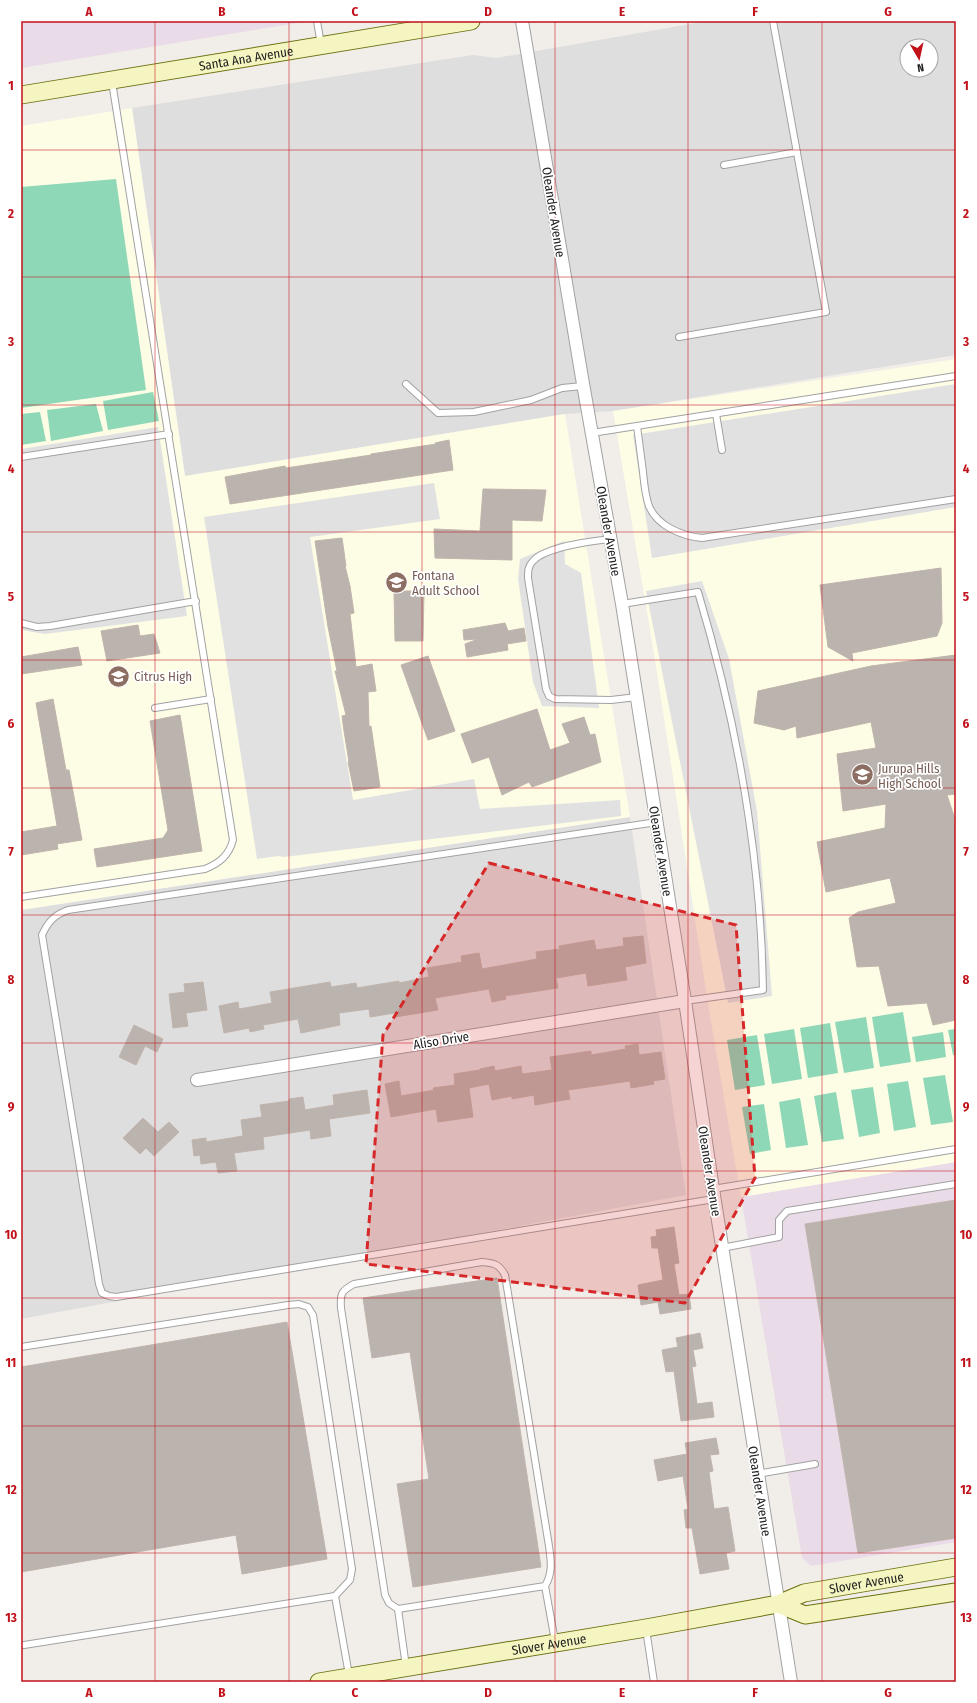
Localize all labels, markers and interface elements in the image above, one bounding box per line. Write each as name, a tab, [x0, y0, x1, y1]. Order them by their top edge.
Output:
text: A	[84, 4, 93, 19]
text: B	[218, 4, 226, 19]
text: C	[352, 4, 359, 19]
text: D	[484, 4, 492, 19]
text: E	[619, 4, 625, 19]
text: F	[752, 4, 758, 19]
text: G	[884, 4, 892, 19]
north arrow	[899, 38, 939, 78]
street label: Santa Ana Avenue	[198, 43, 294, 74]
text: N	[916, 60, 925, 74]
text: 1	[8, 78, 14, 93]
text: 1	[963, 78, 969, 93]
street label: Oleander Avenue	[539, 166, 568, 258]
text: 2	[7, 206, 14, 221]
text: 2	[962, 206, 969, 221]
text: 3	[7, 334, 14, 349]
text: 3	[962, 334, 969, 349]
text: 4	[8, 461, 15, 476]
text: 4	[963, 461, 970, 476]
street label: Oleander Avenue	[593, 485, 624, 577]
place label: Fontana Adult School	[412, 568, 480, 598]
school or university icon: Fontana Adult School	[384, 569, 410, 595]
text: 5	[8, 589, 14, 604]
text: 5	[963, 589, 969, 604]
school or university icon: Citrus High	[106, 663, 132, 689]
place label: Citrus High	[134, 669, 192, 684]
text: 6	[8, 716, 15, 731]
text: 6	[963, 716, 970, 731]
place label: Jurupa Hills High School	[878, 761, 942, 791]
school or university icon: Jurupa Hills High School	[849, 762, 875, 788]
street label: Oleander Avenue	[646, 805, 675, 897]
text: 7	[8, 844, 14, 859]
text: 7	[963, 844, 969, 859]
text: 8	[8, 972, 15, 987]
text: 8	[963, 972, 970, 987]
street label: Aliso Drive	[412, 1029, 470, 1052]
text: 9	[8, 1099, 15, 1114]
text: 9	[963, 1099, 970, 1114]
street label: Oleander Avenue	[695, 1125, 724, 1217]
text: 10	[5, 1227, 17, 1242]
text: 10	[960, 1227, 972, 1242]
text: 11	[6, 1355, 16, 1370]
text: 11	[961, 1355, 971, 1370]
street label: Oleander Avenue	[745, 1445, 774, 1537]
text: 12	[5, 1482, 17, 1497]
text: 12	[960, 1482, 972, 1497]
street label: Slover Avenue	[828, 1569, 905, 1597]
text: 13	[5, 1610, 17, 1625]
text: 13	[960, 1610, 972, 1625]
street label: Slover Avenue	[510, 1631, 587, 1658]
text: A	[84, 1685, 93, 1700]
text: B	[218, 1685, 226, 1700]
text: C	[352, 1685, 359, 1700]
text: D	[484, 1685, 492, 1700]
text: E	[619, 1685, 625, 1700]
text: F	[752, 1685, 758, 1700]
text: G	[884, 1685, 892, 1700]

